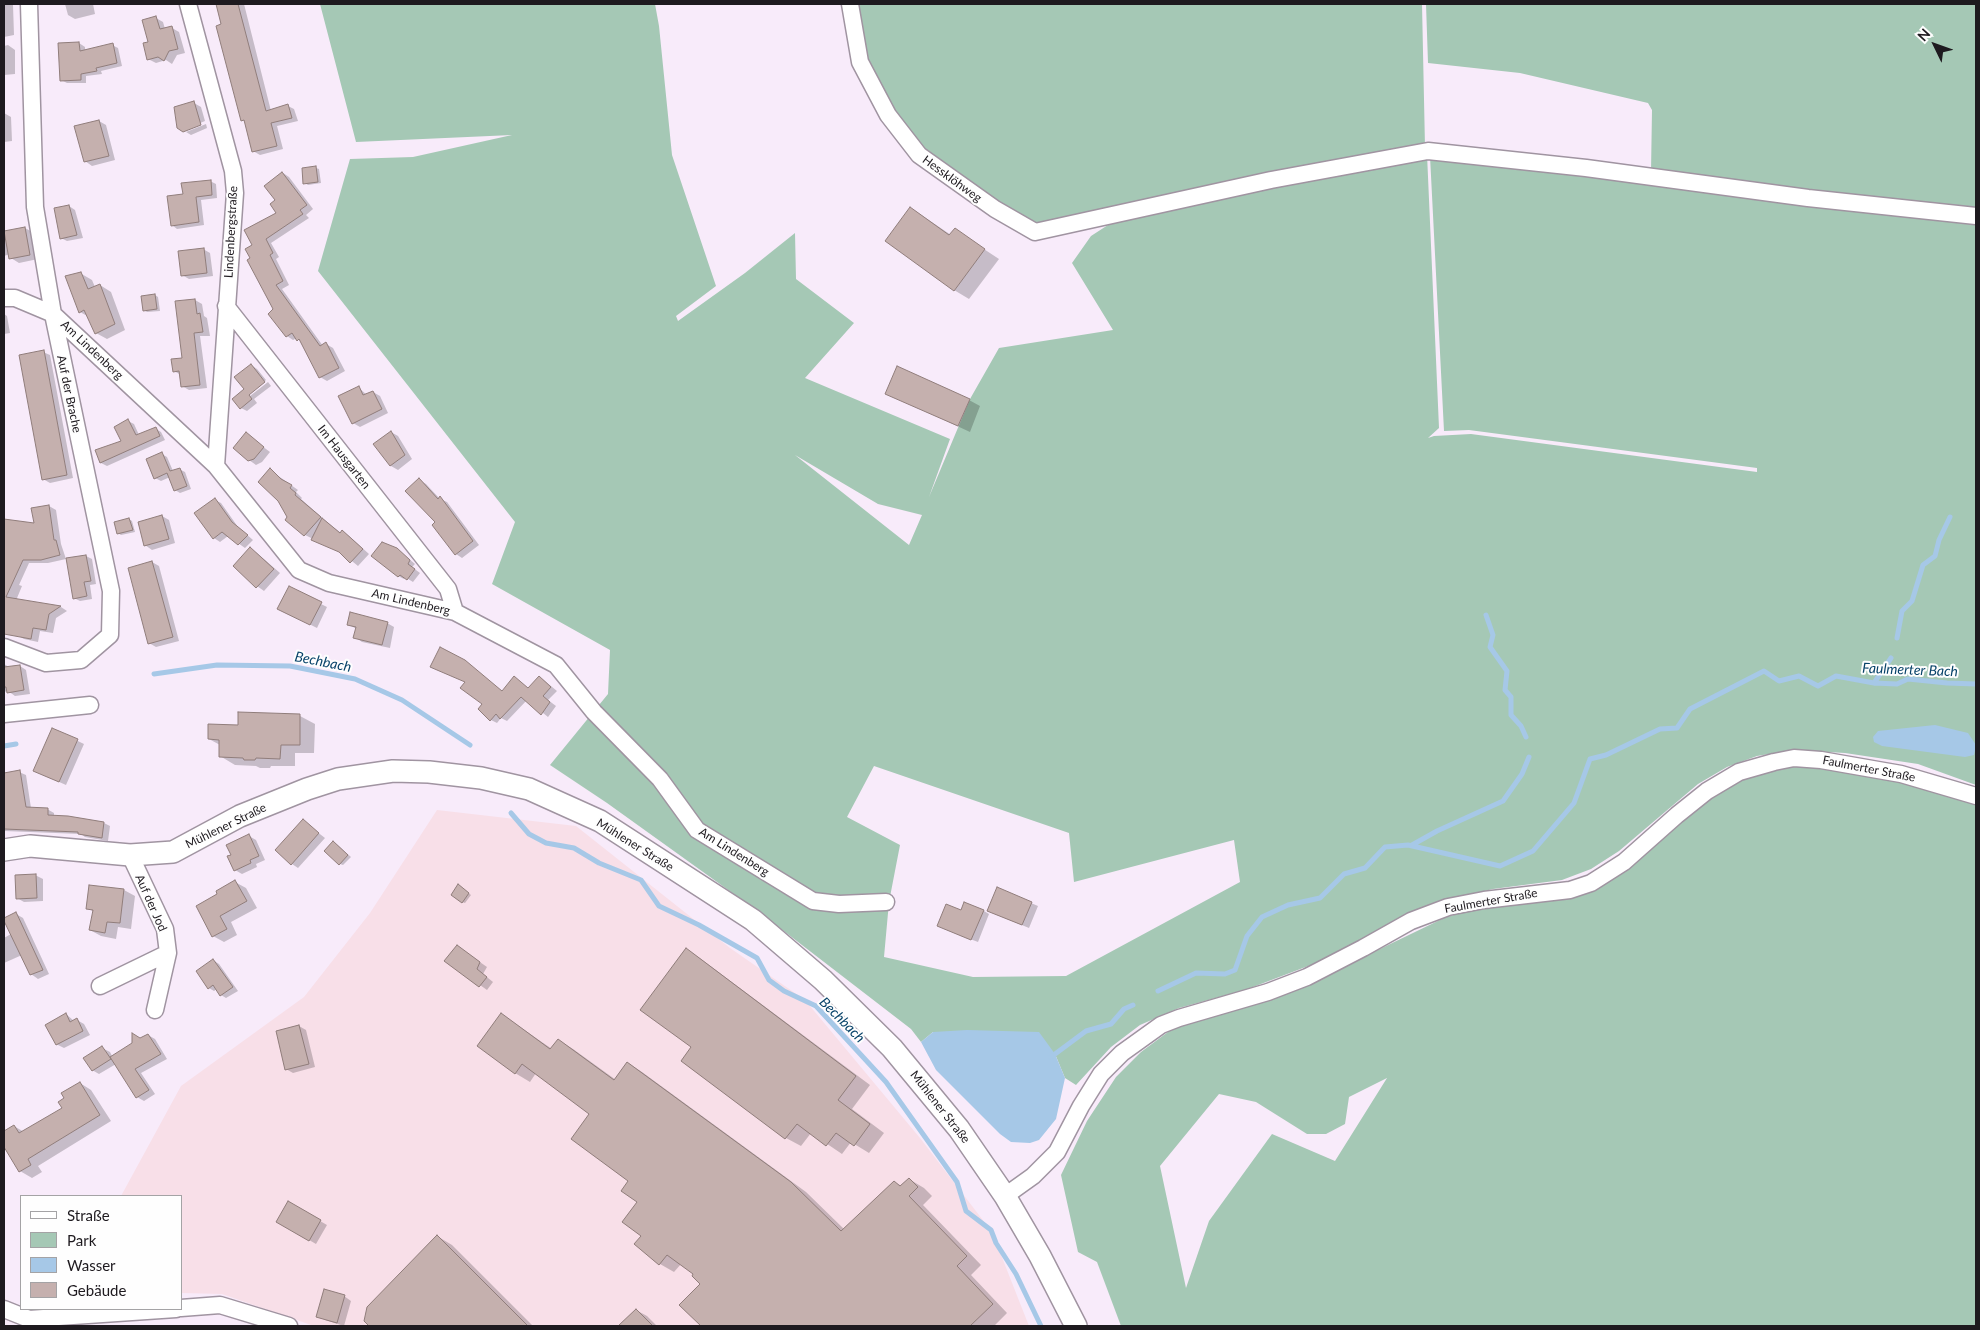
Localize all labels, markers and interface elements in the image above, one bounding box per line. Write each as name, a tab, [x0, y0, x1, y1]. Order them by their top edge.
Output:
north arrow	[1910, 20, 1960, 70]
text: N	[1914, 25, 1933, 44]
street label: Hessklöhweg	[919, 153, 985, 205]
street label: Lindenbergstraße	[221, 186, 241, 278]
street label: Am Lindenberg	[58, 317, 126, 383]
street label: Auf der Brache	[54, 354, 84, 434]
street label: Im Hausgarten	[315, 422, 373, 492]
street label: Am Lindenberg	[370, 586, 452, 618]
water label: Bechbach	[293, 648, 353, 676]
water label: Faulmerter Bach	[1862, 660, 1958, 680]
street label: Faulmerter Straße	[1821, 753, 1917, 785]
street label: Mühlener Straße	[183, 800, 269, 852]
street label: Mühlener Straße	[594, 816, 676, 874]
street label: Am Lindenberg	[696, 825, 772, 879]
street label: Auf der Jod	[132, 872, 170, 934]
street label: Faulmerter Straße	[1443, 886, 1539, 916]
water label: Bechbach	[816, 994, 868, 1046]
street label: Mühlener Straße	[907, 1068, 973, 1146]
legend	[20, 1195, 182, 1310]
text: Straße	[67, 1206, 110, 1224]
text: Park	[67, 1231, 96, 1249]
text: Wasser	[67, 1256, 116, 1274]
text: Gebäude	[67, 1281, 126, 1299]

